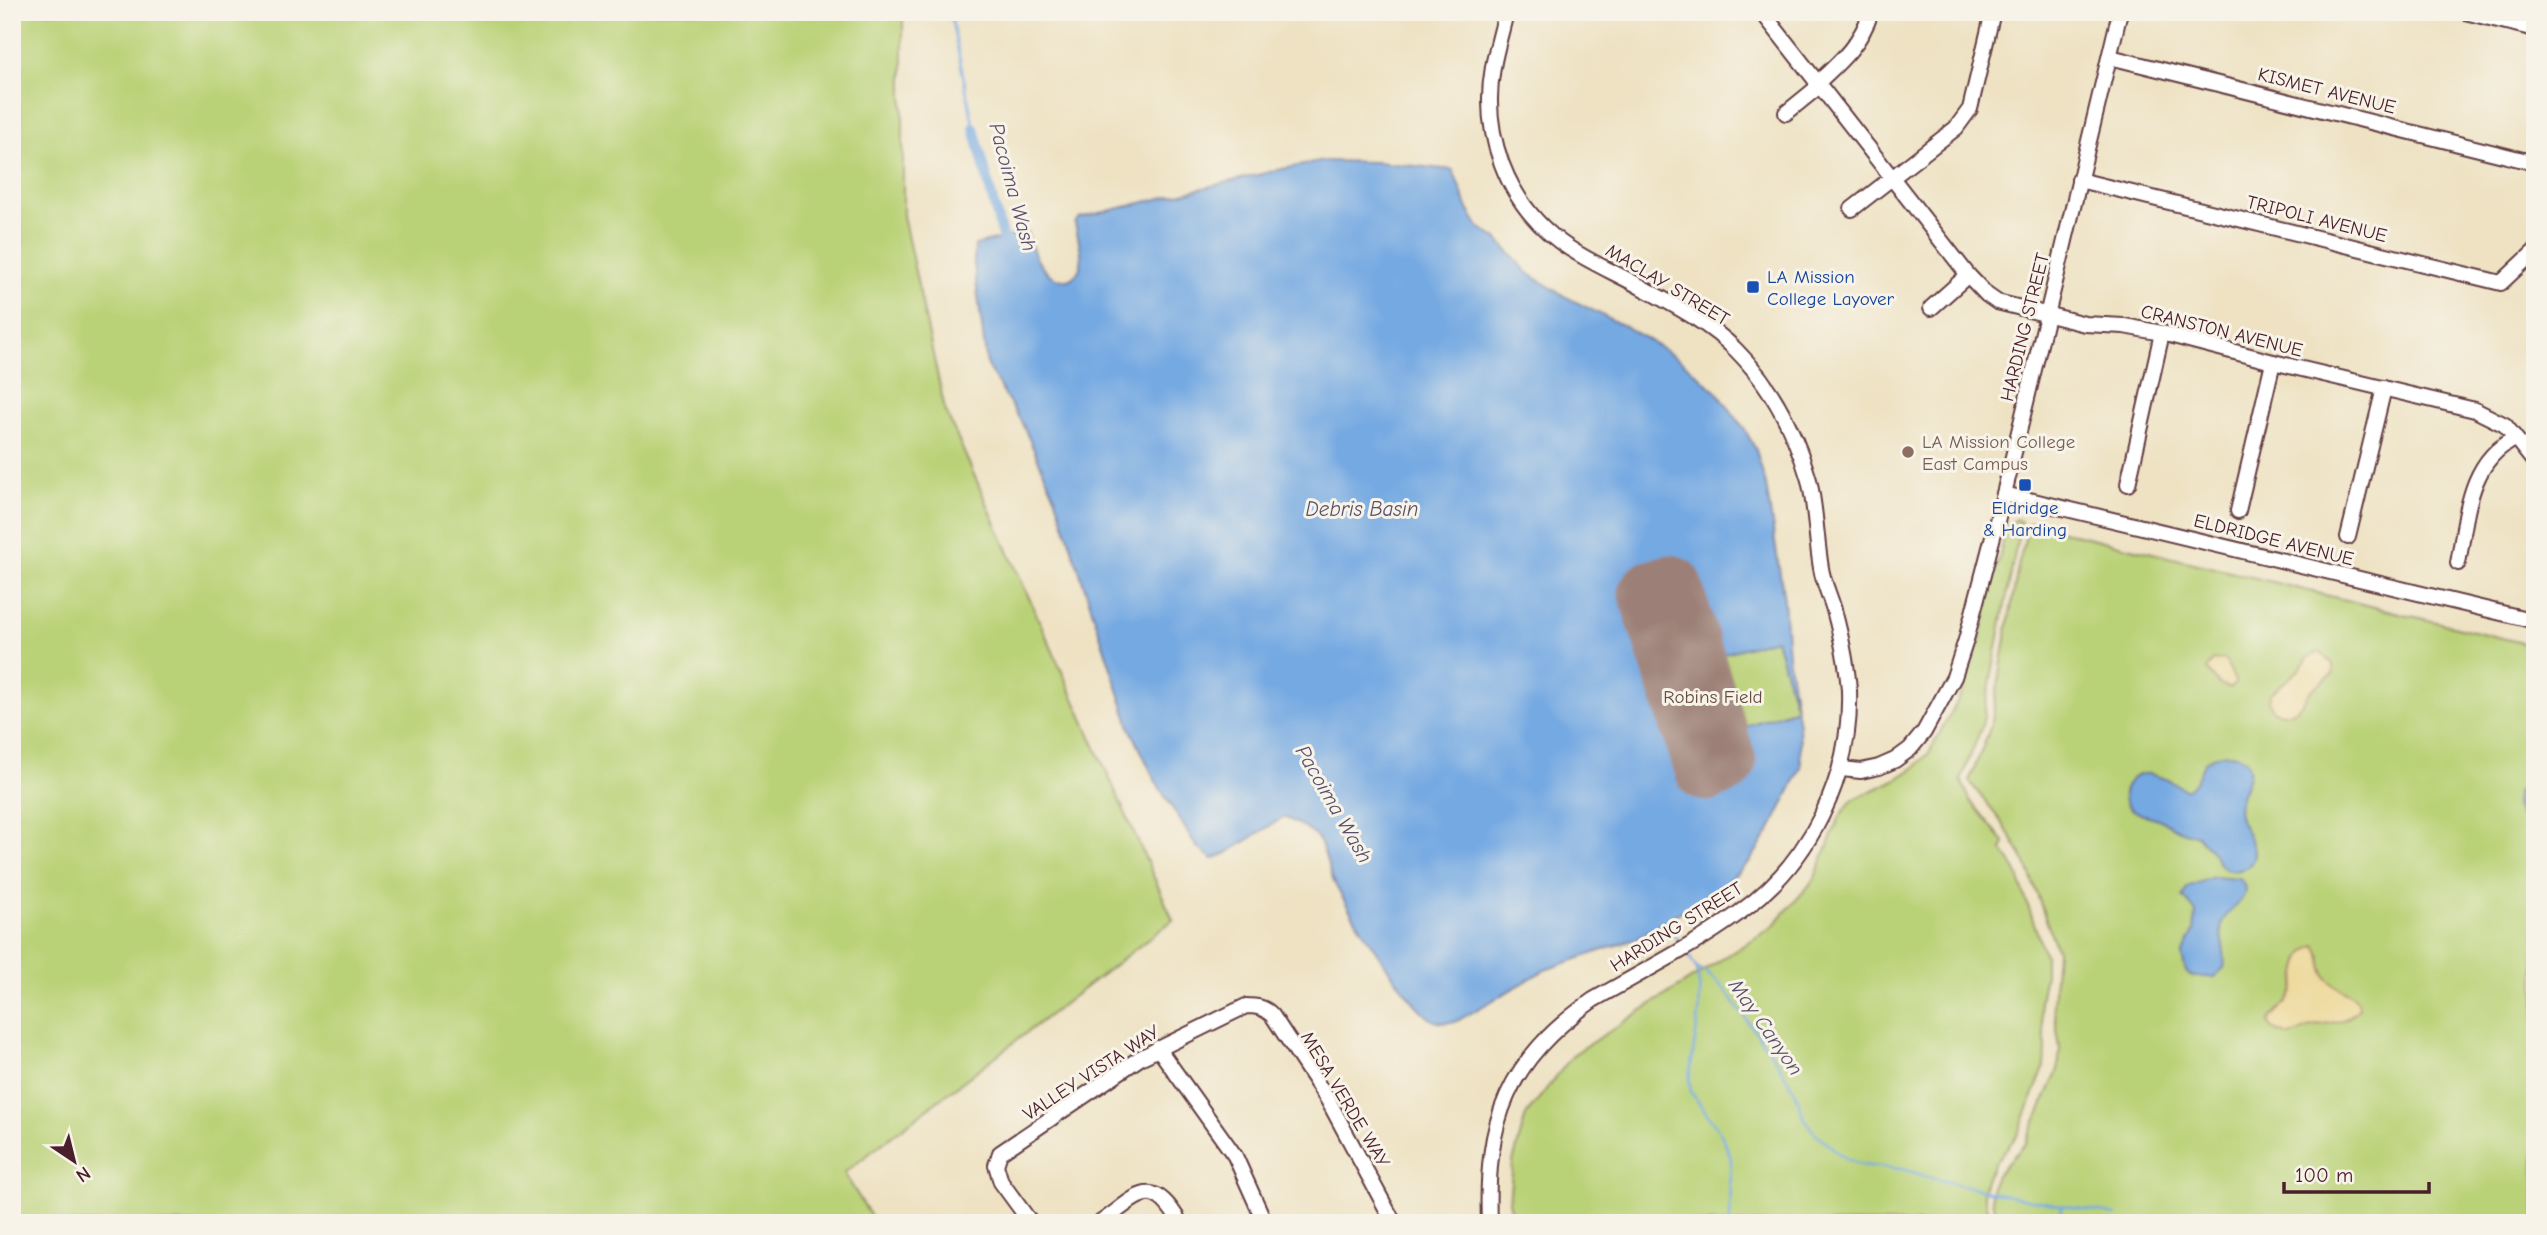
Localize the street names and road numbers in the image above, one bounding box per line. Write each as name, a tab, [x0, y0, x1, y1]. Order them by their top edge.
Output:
street label: KISMET AVENUE	[2256, 63, 2398, 119]
street label: TRIPOLI AVENUE	[2244, 191, 2389, 247]
street label: MACLAY STREET	[1602, 239, 1733, 330]
street label: HARDING STREET	[1996, 251, 2054, 404]
street label: CRANSTON AVENUE	[2139, 300, 2305, 362]
street label: ELDRIDGE AVENUE	[2192, 509, 2356, 570]
street label: HARDING STREET	[1606, 877, 1747, 976]
street label: VALLEY VISTA WAY	[1019, 1020, 1165, 1125]
street label: MESA VERDE WAY	[1296, 1028, 1395, 1172]

